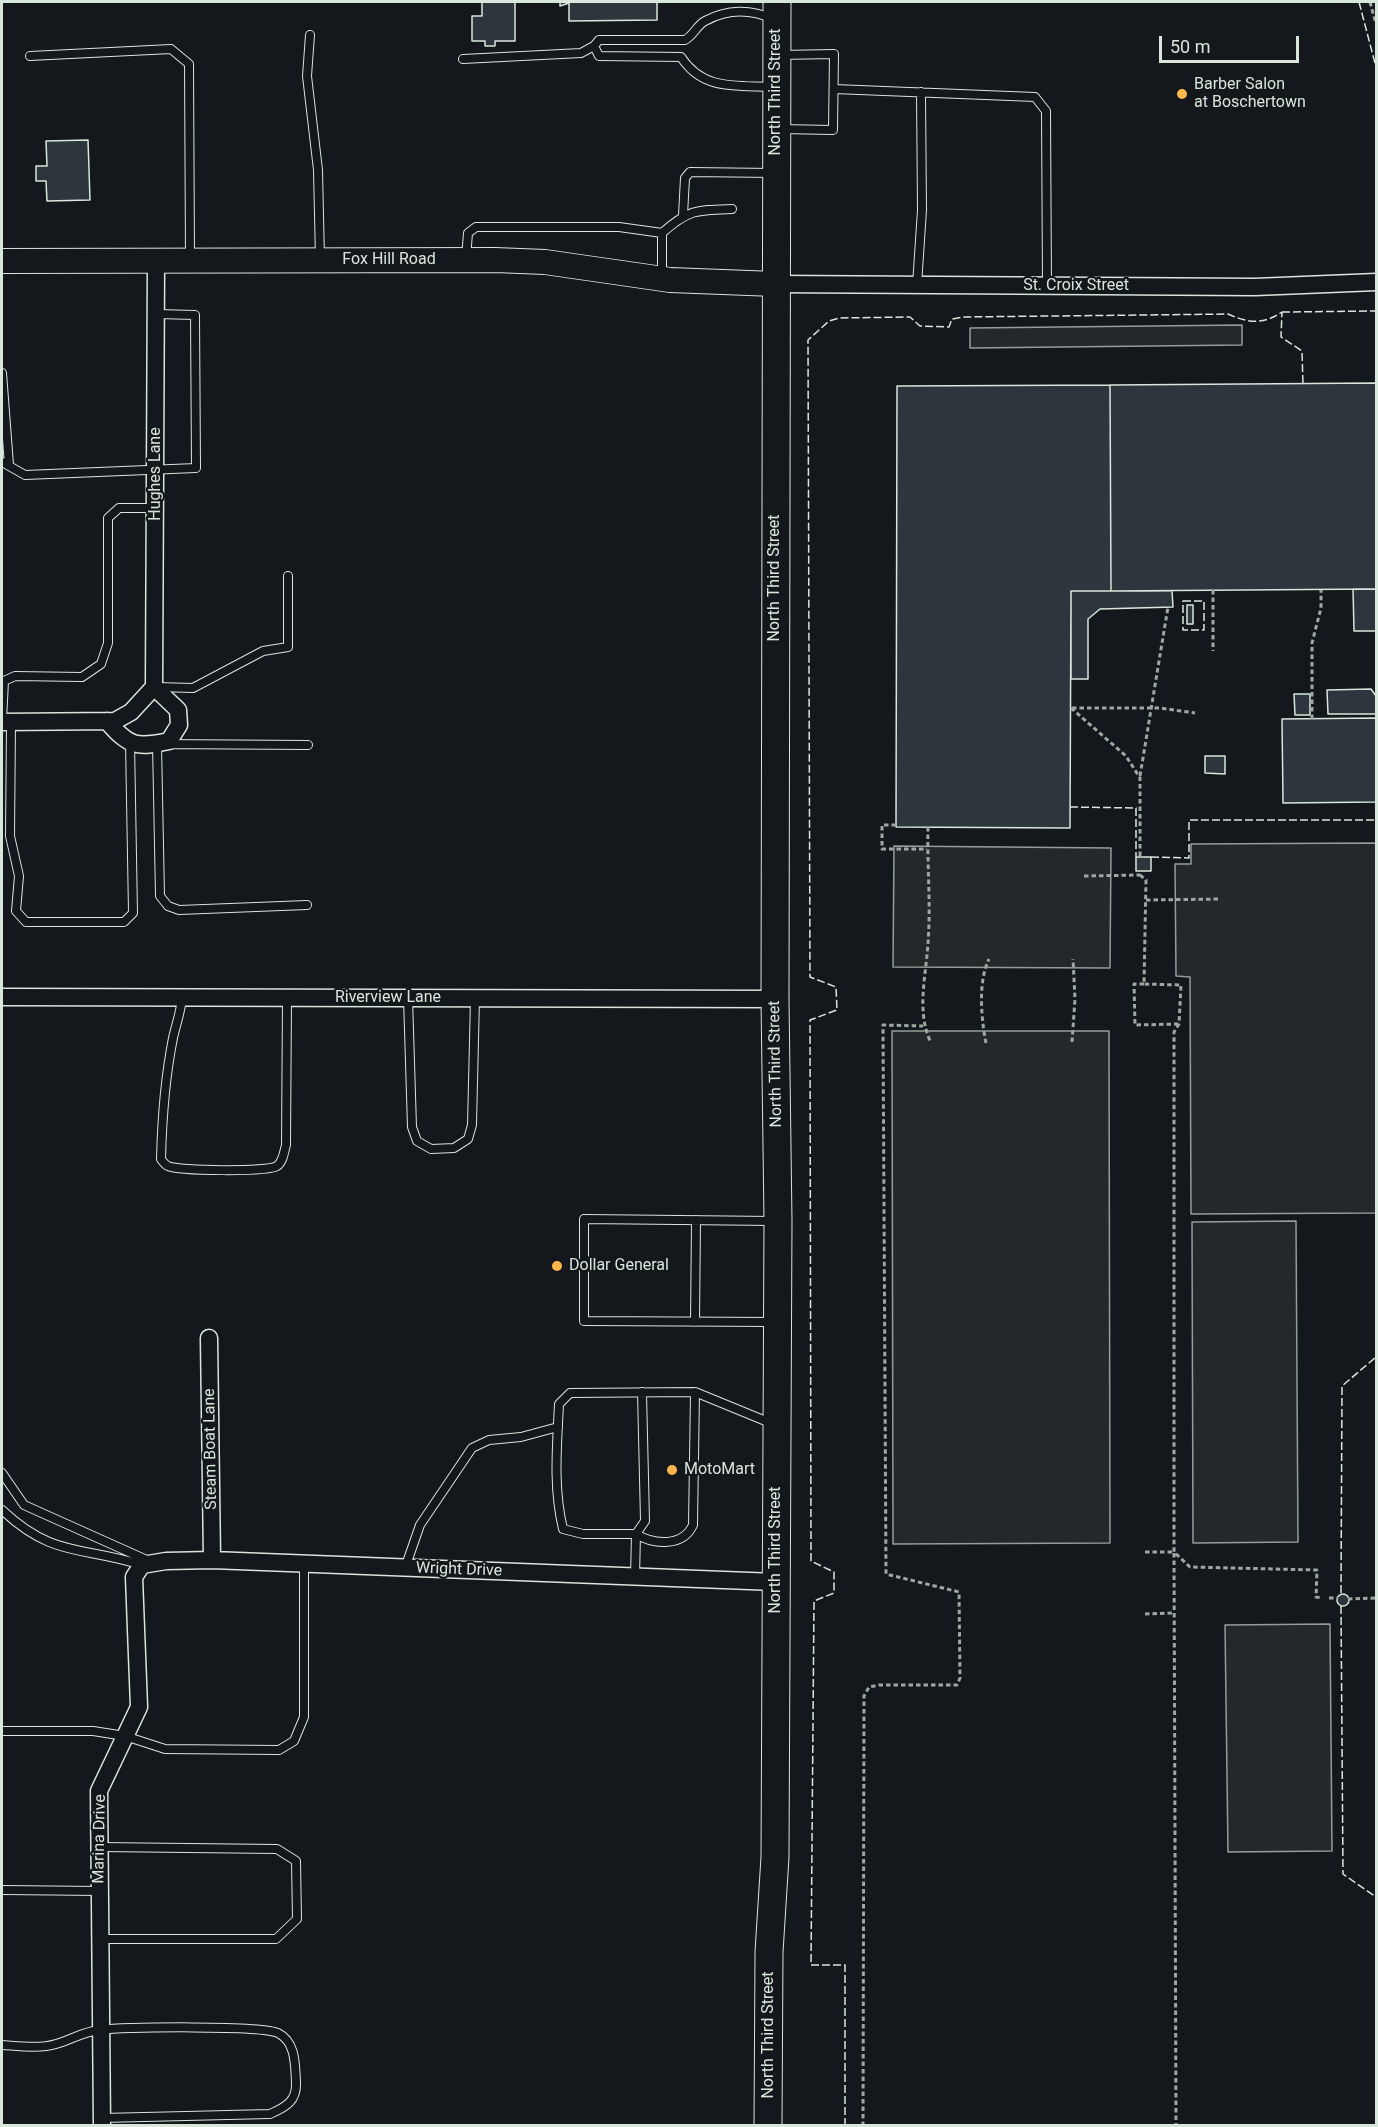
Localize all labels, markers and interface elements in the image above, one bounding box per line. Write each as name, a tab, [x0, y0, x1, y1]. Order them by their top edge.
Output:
scale bar	[1162, 24, 1302, 62]
street label: North Third Street	[766, 28, 786, 156]
text: 50 m	[1170, 36, 1210, 57]
place label: Barber Salon at Boschertown	[1194, 75, 1306, 113]
marker: Barber Salon at Boschertown	[1175, 87, 1189, 101]
street label: Fox Hill Road	[342, 250, 436, 270]
street label: St. Croix Street	[1023, 276, 1129, 296]
street label: Hughes Lane	[146, 427, 166, 521]
street label: North Third Street	[765, 514, 785, 642]
street label: Riverview Lane	[335, 988, 441, 1008]
street label: North Third Street	[765, 1000, 787, 1128]
place label: Dollar General	[569, 1256, 669, 1276]
marker: Dollar General	[550, 1259, 564, 1273]
street label: Steam Boat Lane	[200, 1388, 222, 1510]
place label: MotoMart	[684, 1460, 755, 1480]
marker: MotoMart	[665, 1463, 679, 1477]
street label: North Third Street	[766, 1486, 786, 1614]
street label: Wright Drive	[416, 1559, 502, 1581]
street label: Marina Drive	[90, 1794, 110, 1884]
street label: North Third Street	[759, 1971, 779, 2099]

